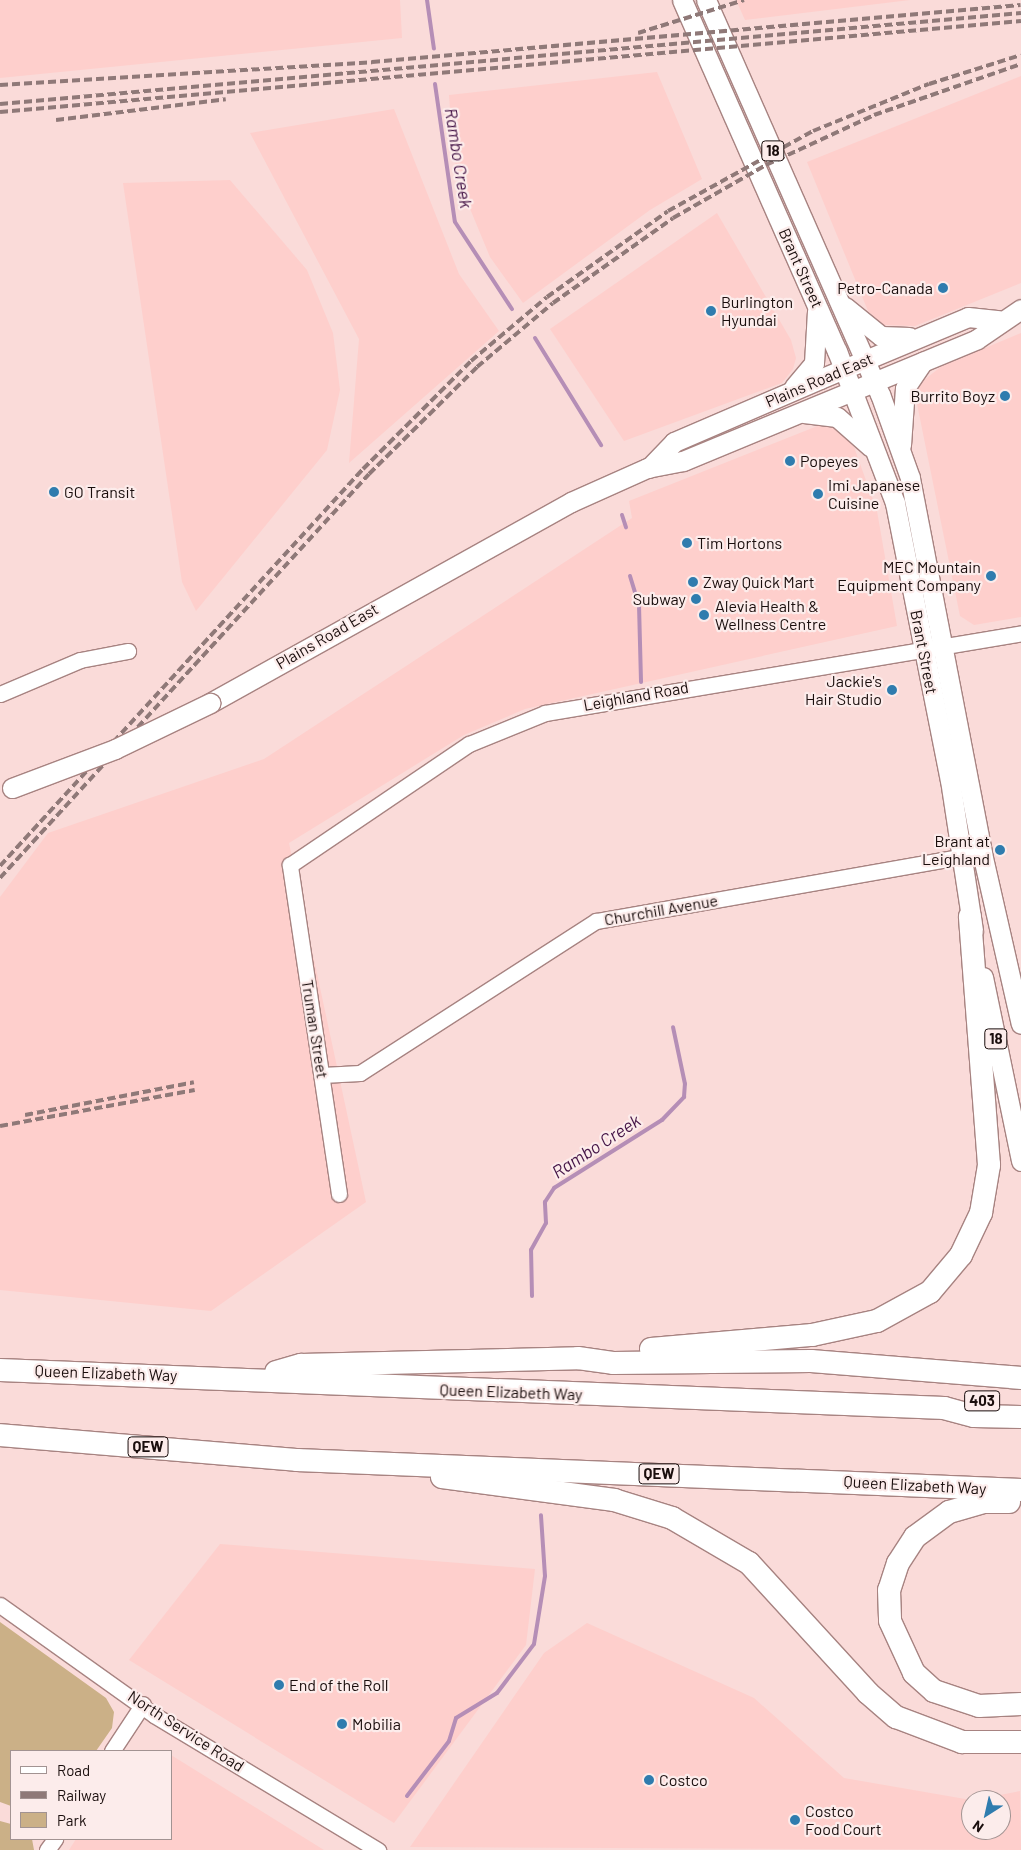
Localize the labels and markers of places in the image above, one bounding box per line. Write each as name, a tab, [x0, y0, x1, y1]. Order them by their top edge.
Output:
place label: Petro-Canada	[837, 278, 933, 298]
marker: Petro-Canada	[937, 282, 949, 294]
place label: Burlington Hyundai	[721, 292, 793, 330]
marker: Burlington Hyundai	[705, 305, 717, 317]
place label: Burrito Boyz	[910, 386, 995, 406]
marker: Burrito Boyz	[999, 390, 1011, 402]
place label: Popeyes	[800, 451, 858, 471]
marker: Popeyes	[784, 455, 796, 467]
place label: Imi Japanese Cuisine	[828, 475, 920, 513]
place label: GO Transit	[64, 482, 135, 502]
marker: GO Transit	[48, 486, 60, 498]
marker: Imi Japanese Cuisine	[812, 488, 824, 500]
place label: Tim Hortons	[697, 533, 782, 553]
marker: Tim Hortons	[681, 537, 693, 549]
place label: MEC Mountain Equipment Company	[837, 557, 981, 595]
marker: MEC Mountain Equipment Company	[985, 570, 997, 582]
place label: Zway Quick Mart	[703, 572, 815, 592]
marker: Zway Quick Mart	[687, 576, 699, 588]
place label: Subway	[633, 589, 686, 609]
marker: Subway	[690, 593, 702, 605]
place label: Alevia Health & Wellness Centre	[715, 596, 826, 634]
marker: Alevia Health & Wellness Centre	[697, 608, 711, 622]
place label: Jackie's Hair Studio	[805, 671, 882, 709]
marker: Jackie's Hair Studio	[886, 684, 898, 696]
place label: Brant at Leighland	[922, 831, 990, 869]
marker: Brant at Leighland	[994, 844, 1006, 856]
place label: End of the Roll	[289, 1675, 389, 1695]
marker: End of the Roll	[273, 1679, 285, 1691]
place label: Mobilia	[352, 1714, 401, 1734]
marker: Mobilia	[336, 1718, 348, 1730]
place label: Costco	[659, 1770, 708, 1790]
marker: Costco	[643, 1774, 655, 1786]
place label: Costco Food Court	[805, 1801, 882, 1839]
marker: Costco Food Court	[789, 1814, 801, 1826]

